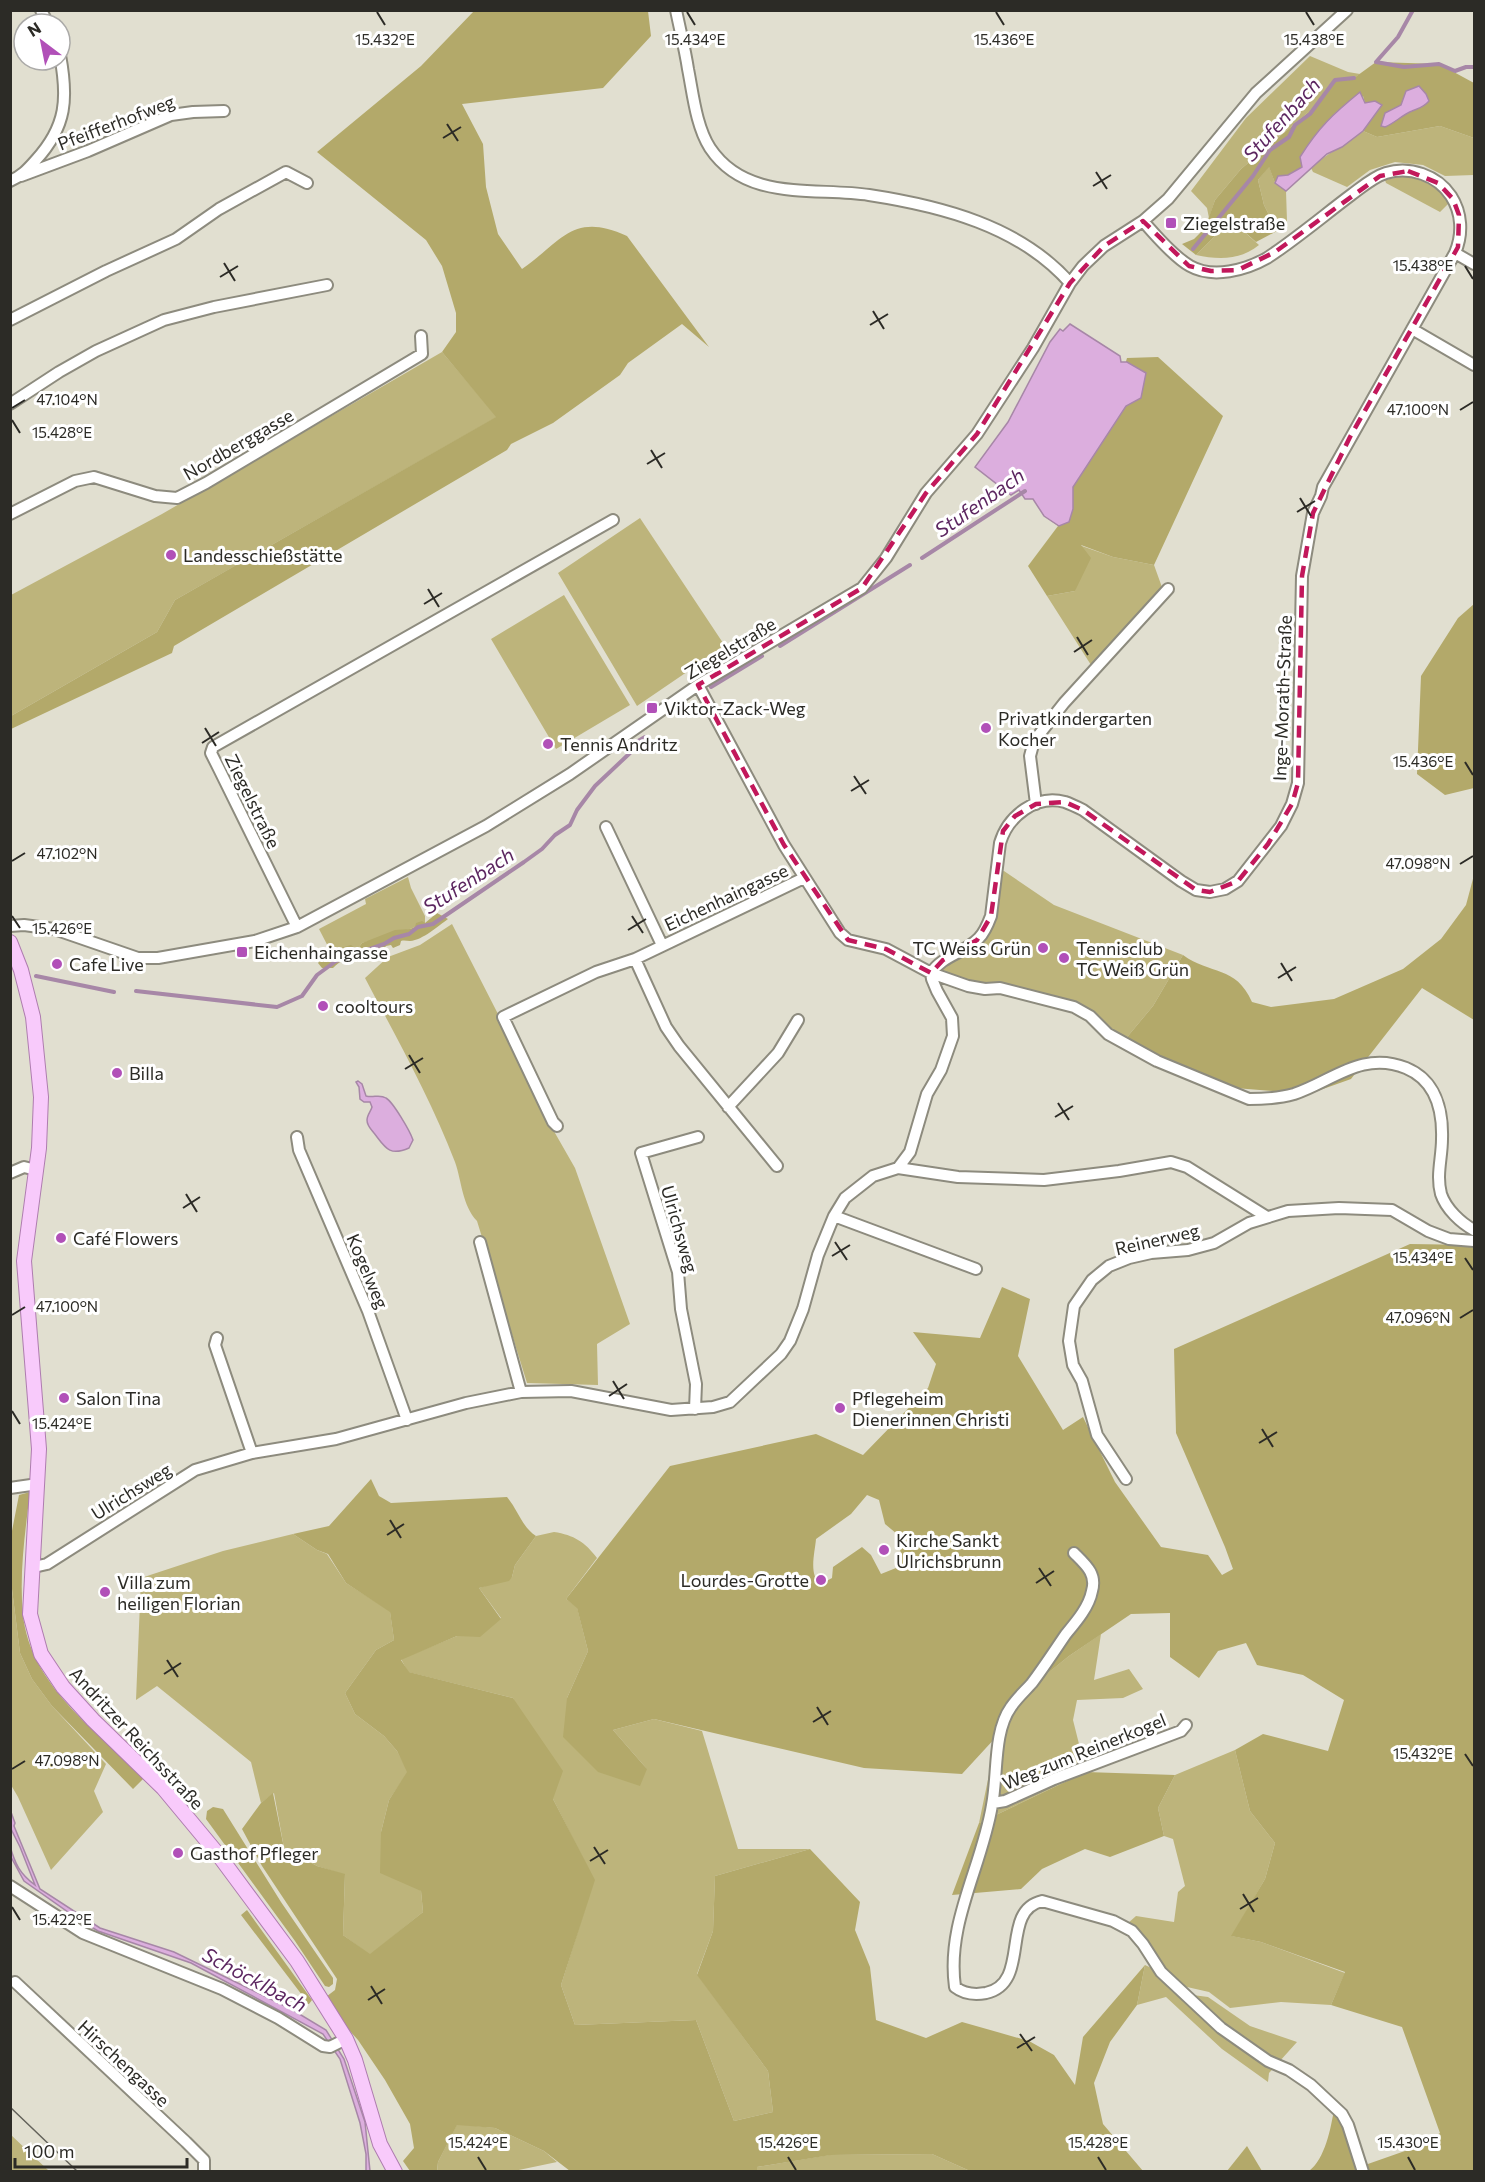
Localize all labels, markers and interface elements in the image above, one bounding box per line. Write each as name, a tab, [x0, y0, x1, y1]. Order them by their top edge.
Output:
north arrow	[12, 12, 72, 72]
text: N	[24, 18, 44, 40]
text: 15.432°E	[355, 30, 415, 48]
text: 15.434°E	[665, 30, 725, 48]
text: 15.436°E	[974, 30, 1034, 48]
text: 15.438°E	[1284, 30, 1344, 48]
water label: Stufenbach	[1237, 72, 1325, 166]
street label: Pfeifferhofweg	[54, 90, 178, 154]
place label: Ziegelstraße	[1183, 212, 1285, 234]
marker: Ziegelstraße	[1164, 216, 1178, 230]
text: 15.438°E	[1393, 256, 1453, 274]
text: 47.104°N	[36, 390, 98, 408]
text: 47.100°N	[1387, 400, 1449, 418]
street label: Nordberggasse	[179, 404, 297, 484]
text: 15.428°E	[32, 423, 92, 441]
water label: Stufenbach	[930, 462, 1028, 542]
place label: Landesschießstätte	[183, 544, 342, 566]
marker: Landesschießstätte	[164, 548, 178, 562]
street label: Ziegelstraße	[681, 612, 779, 684]
street label: Inge-Morath-Straße	[1268, 615, 1296, 781]
place label: Viktor-Zack-Weg	[664, 697, 806, 719]
marker: Viktor-Zack-Weg	[645, 701, 659, 715]
place label: Privatkindergarten Kocher	[998, 707, 1152, 750]
marker: Privatkindergarten Kocher	[979, 721, 993, 735]
place label: Tennis Andritz	[560, 733, 678, 755]
marker: Tennis Andritz	[541, 737, 555, 751]
street label: Ziegelstraße	[221, 750, 285, 852]
text: 15.436°E	[1393, 752, 1453, 770]
water label: Stufenbach	[418, 842, 518, 918]
text: 47.102°N	[37, 844, 97, 862]
text: 47.098°N	[1385, 854, 1451, 872]
street label: Eichenhaingasse	[661, 859, 791, 935]
text: 15.426°E	[32, 919, 92, 937]
place label: TC Weiss Grün	[912, 937, 1031, 959]
place label: Tennisclub TC Weiß Grün	[1076, 937, 1189, 980]
place label: Eichenhaingasse	[254, 941, 388, 963]
marker: TC Weiss Grün	[1036, 941, 1050, 955]
marker: Eichenhaingasse	[235, 945, 249, 959]
marker: Tennisclub TC Weiß Grün	[1057, 951, 1071, 965]
place label: Cafe Live	[69, 953, 144, 975]
marker: Cafe Live	[50, 957, 64, 971]
place label: cooltours	[335, 995, 413, 1017]
marker: cooltours	[316, 999, 330, 1013]
place label: Billa	[129, 1062, 164, 1084]
marker: Billa	[110, 1066, 124, 1080]
street label: Ulrichsweg	[657, 1183, 703, 1276]
street label: Reinerweg	[1113, 1219, 1202, 1259]
place label: Café Flowers	[73, 1227, 178, 1249]
street label: Kogelweg	[342, 1230, 394, 1312]
marker: Café Flowers	[54, 1231, 68, 1245]
text: 15.434°E	[1393, 1248, 1453, 1266]
text: 47.100°N	[36, 1297, 98, 1315]
text: 47.096°N	[1385, 1308, 1451, 1326]
place label: Salon Tina	[76, 1387, 161, 1409]
place label: Pflegeheim Dienerinnen Christi	[852, 1387, 1010, 1430]
marker: Salon Tina	[57, 1391, 71, 1405]
marker: Pflegeheim Dienerinnen Christi	[833, 1401, 847, 1415]
text: 15.424°E	[32, 1414, 92, 1432]
street label: Ulrichsweg	[87, 1458, 175, 1524]
place label: Kirche Sankt Ulrichsbrunn	[896, 1529, 1001, 1572]
marker: Kirche Sankt Ulrichsbrunn	[877, 1543, 891, 1557]
place label: Lourdes-Grotte	[680, 1569, 809, 1591]
place label: Villa zum heiligen Florian	[117, 1571, 241, 1614]
marker: Lourdes-Grotte	[814, 1573, 828, 1587]
marker: Villa zum heiligen Florian	[98, 1585, 112, 1599]
street label: Andritzer Reichsstraße	[65, 1662, 209, 1814]
street label: Weg zum Reinerkogel	[999, 1708, 1169, 1794]
text: 15.432°E	[1393, 1744, 1453, 1762]
text: 47.098°N	[34, 1751, 100, 1769]
place label: Gasthof Pfleger	[190, 1842, 318, 1864]
marker: Gasthof Pfleger	[171, 1846, 185, 1860]
text: 15.422°E	[32, 1910, 92, 1928]
water label: Schöcklbach	[199, 1942, 311, 2016]
street label: Hirschengasse	[74, 2015, 174, 2111]
scale bar	[15, 2131, 188, 2169]
text: 15.424°E	[448, 2133, 508, 2151]
text: 15.426°E	[758, 2133, 818, 2151]
text: 15.428°E	[1068, 2133, 1128, 2151]
text: 15.430°E	[1377, 2133, 1439, 2151]
text: 100 m	[24, 2140, 74, 2162]

